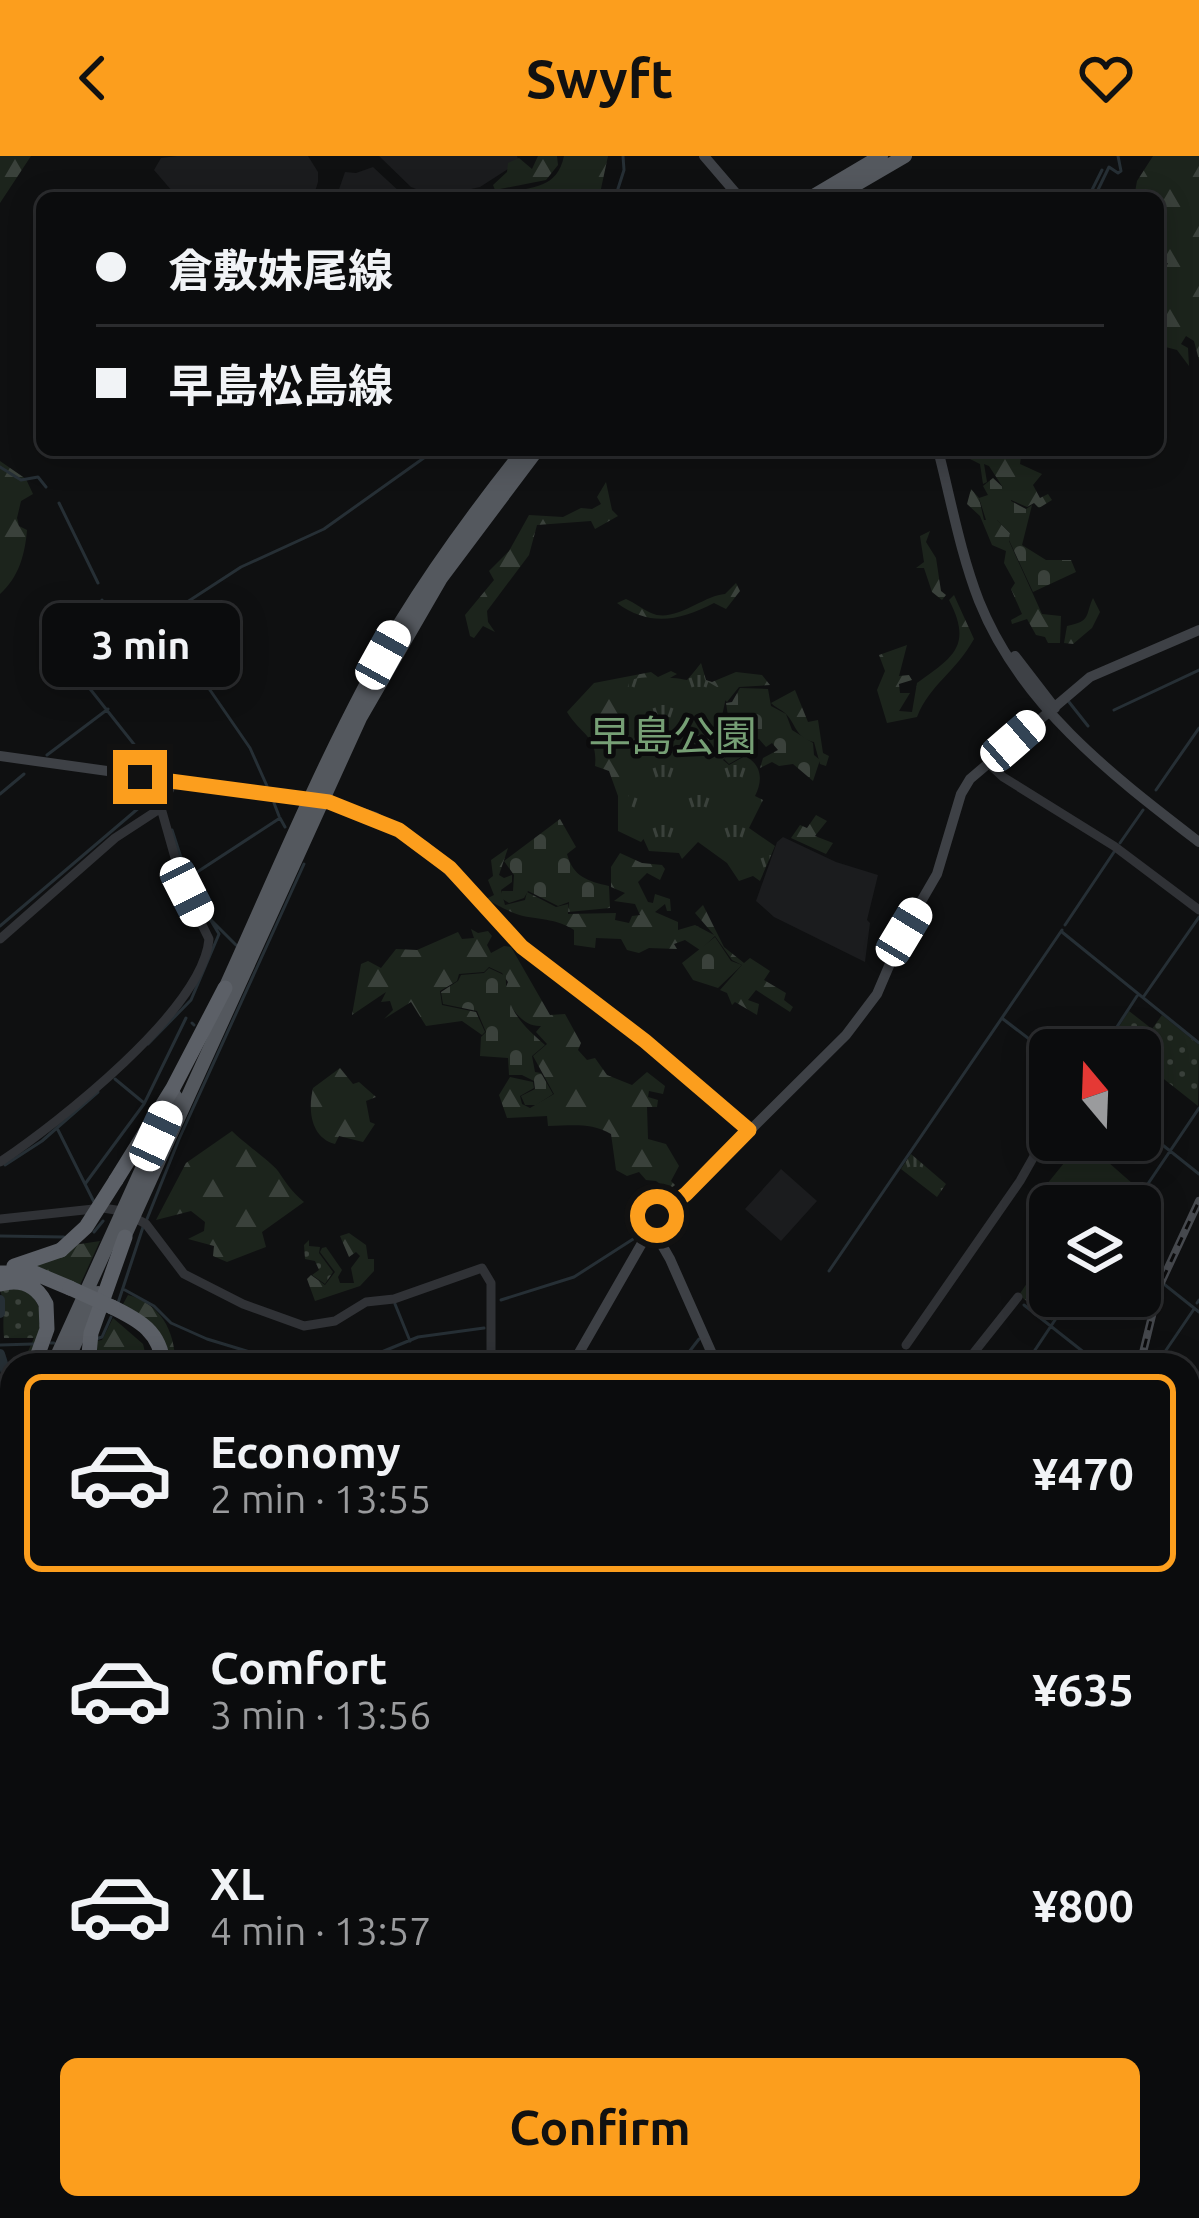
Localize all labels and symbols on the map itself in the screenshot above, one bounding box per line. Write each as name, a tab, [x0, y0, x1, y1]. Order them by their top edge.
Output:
callout: 3 min	[41, 603, 239, 687]
car	[350, 615, 416, 695]
car	[974, 704, 1052, 778]
park label: 早島公園	[589, 712, 757, 759]
route end	[113, 750, 167, 804]
car	[155, 852, 219, 932]
car	[870, 892, 938, 972]
north arrow	[1029, 1029, 1161, 1161]
car	[124, 1096, 188, 1176]
route start	[630, 1189, 684, 1243]

